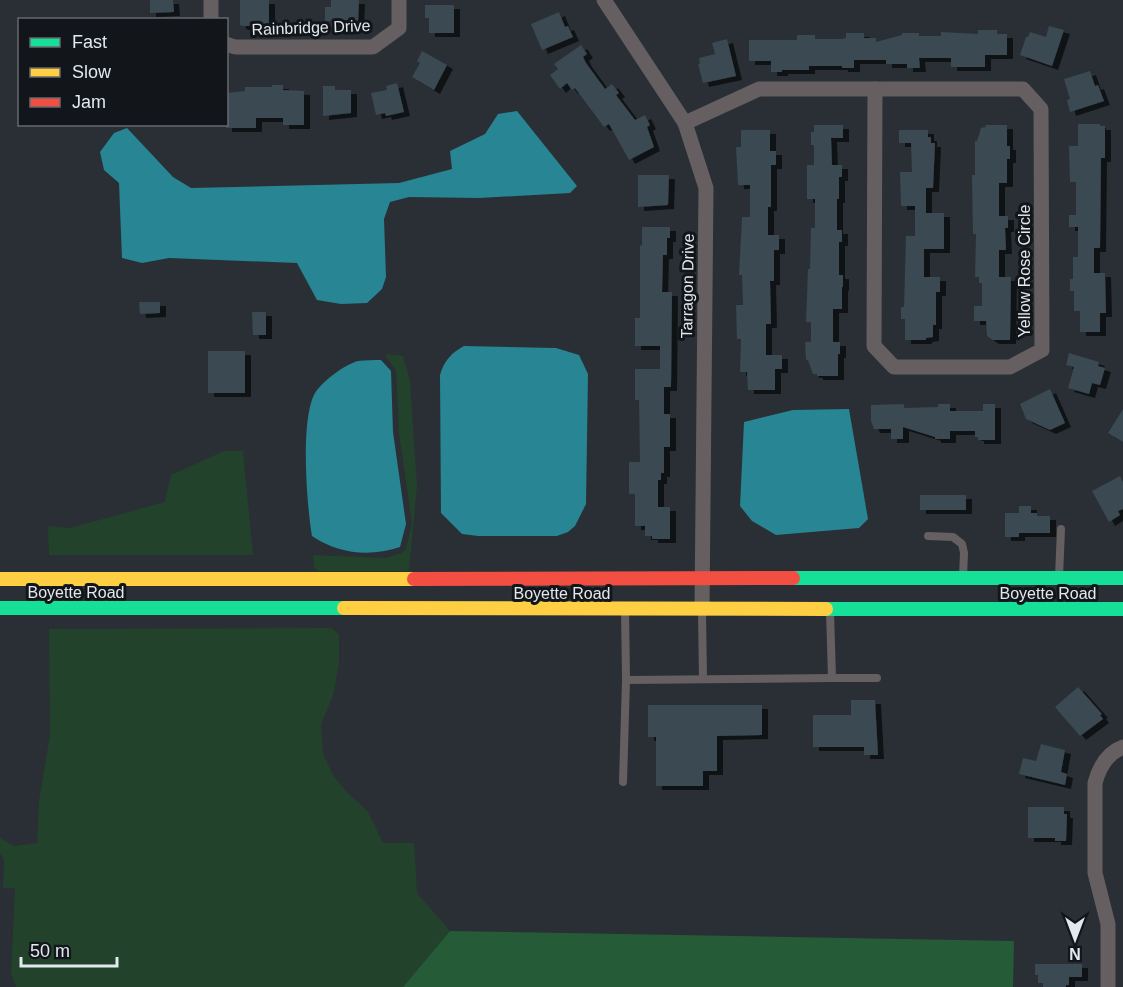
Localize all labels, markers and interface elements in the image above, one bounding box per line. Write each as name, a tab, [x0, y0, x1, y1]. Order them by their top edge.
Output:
street label: Rainbridge Drive	[251, 17, 371, 38]
legend	[18, 18, 228, 126]
text: Fast	[72, 32, 107, 52]
text: Slow	[72, 62, 112, 82]
text: Jam	[72, 92, 106, 112]
street label: Yellow Rose Circle	[1016, 205, 1033, 337]
street label: Tarragon Drive	[678, 233, 697, 339]
street label: Boyette Road	[28, 584, 124, 601]
street label: Boyette Road	[514, 585, 610, 602]
street label: Boyette Road	[1000, 585, 1096, 602]
north arrow	[1045, 909, 1105, 969]
scale bar	[21, 930, 117, 968]
text: 50 m	[30, 941, 70, 961]
text: N	[1069, 945, 1081, 962]

